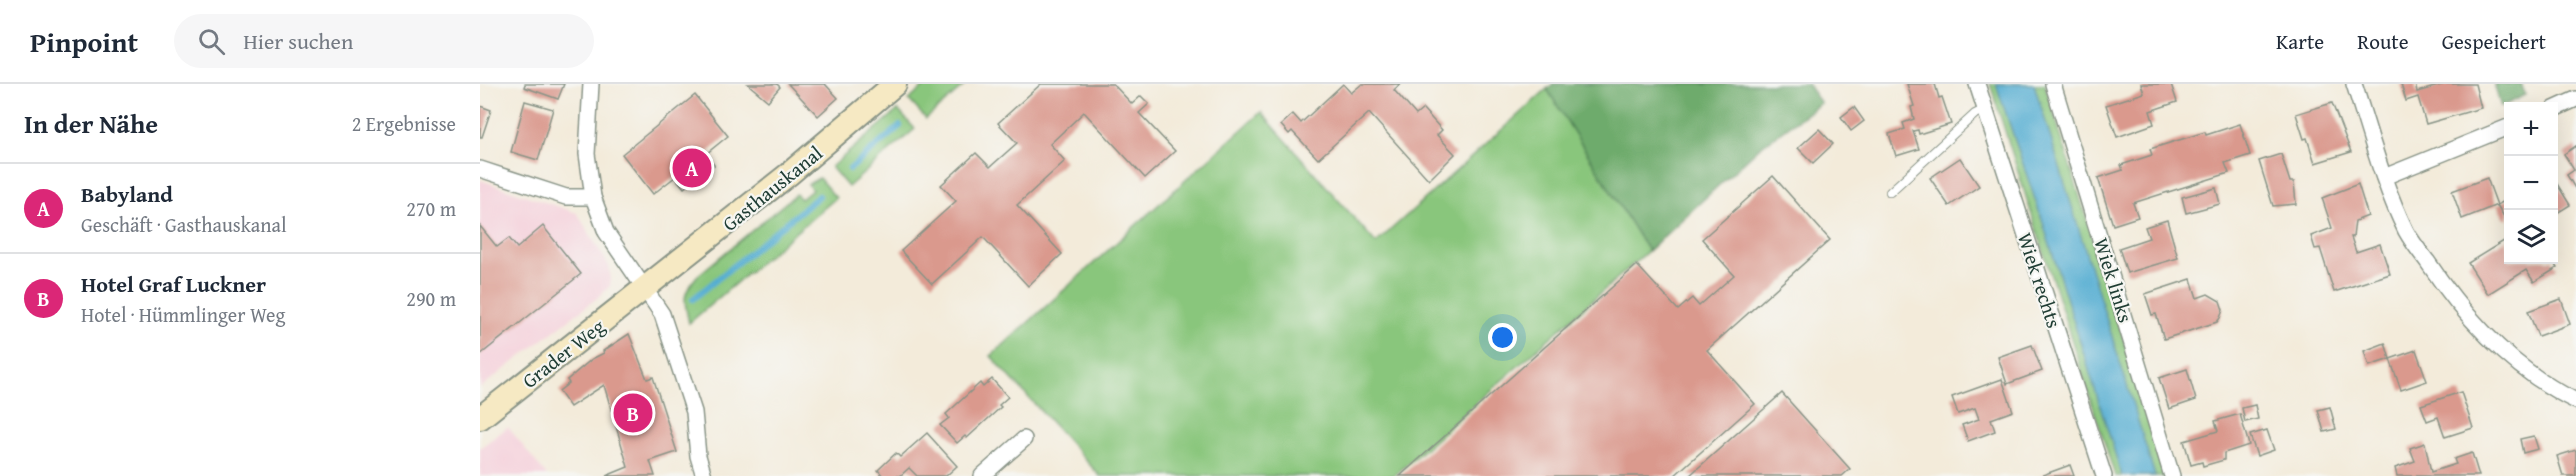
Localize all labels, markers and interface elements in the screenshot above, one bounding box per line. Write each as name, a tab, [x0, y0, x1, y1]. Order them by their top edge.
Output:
search box	[174, 14, 594, 68]
text: Pinpoint	[30, 21, 138, 62]
icon: search	[195, 25, 228, 58]
text: Hier suchen	[243, 25, 353, 57]
text: Karte	[2276, 26, 2324, 57]
text: Route	[2357, 26, 2409, 57]
text: Gespeichert	[2442, 26, 2546, 57]
map controls	[2504, 102, 2558, 264]
button: +	[2504, 102, 2558, 156]
text: In der Nähe	[24, 104, 158, 143]
text: 2 Ergebnisse	[352, 109, 456, 138]
street label: Gasthauskanal	[716, 138, 829, 238]
pin: A	[672, 146, 712, 190]
button: −	[2504, 156, 2558, 210]
text: Babyland	[81, 178, 173, 210]
text: A	[37, 194, 50, 223]
text: 270 m	[406, 194, 456, 223]
text: Geschäft · Gasthauskanal	[81, 210, 287, 239]
button: layers	[2504, 210, 2558, 264]
street label: Wiek rechts	[2011, 229, 2069, 331]
street label: Wiek links	[2087, 234, 2141, 326]
text: Hotel Graf Luckner	[81, 268, 266, 300]
text: B	[37, 284, 50, 313]
text: 290 m	[406, 284, 456, 313]
text: Hotel · Hümmlinger Weg	[81, 300, 285, 329]
street label: Grader Weg	[516, 312, 610, 394]
your location	[1488, 323, 1517, 352]
pin: B	[614, 390, 652, 436]

